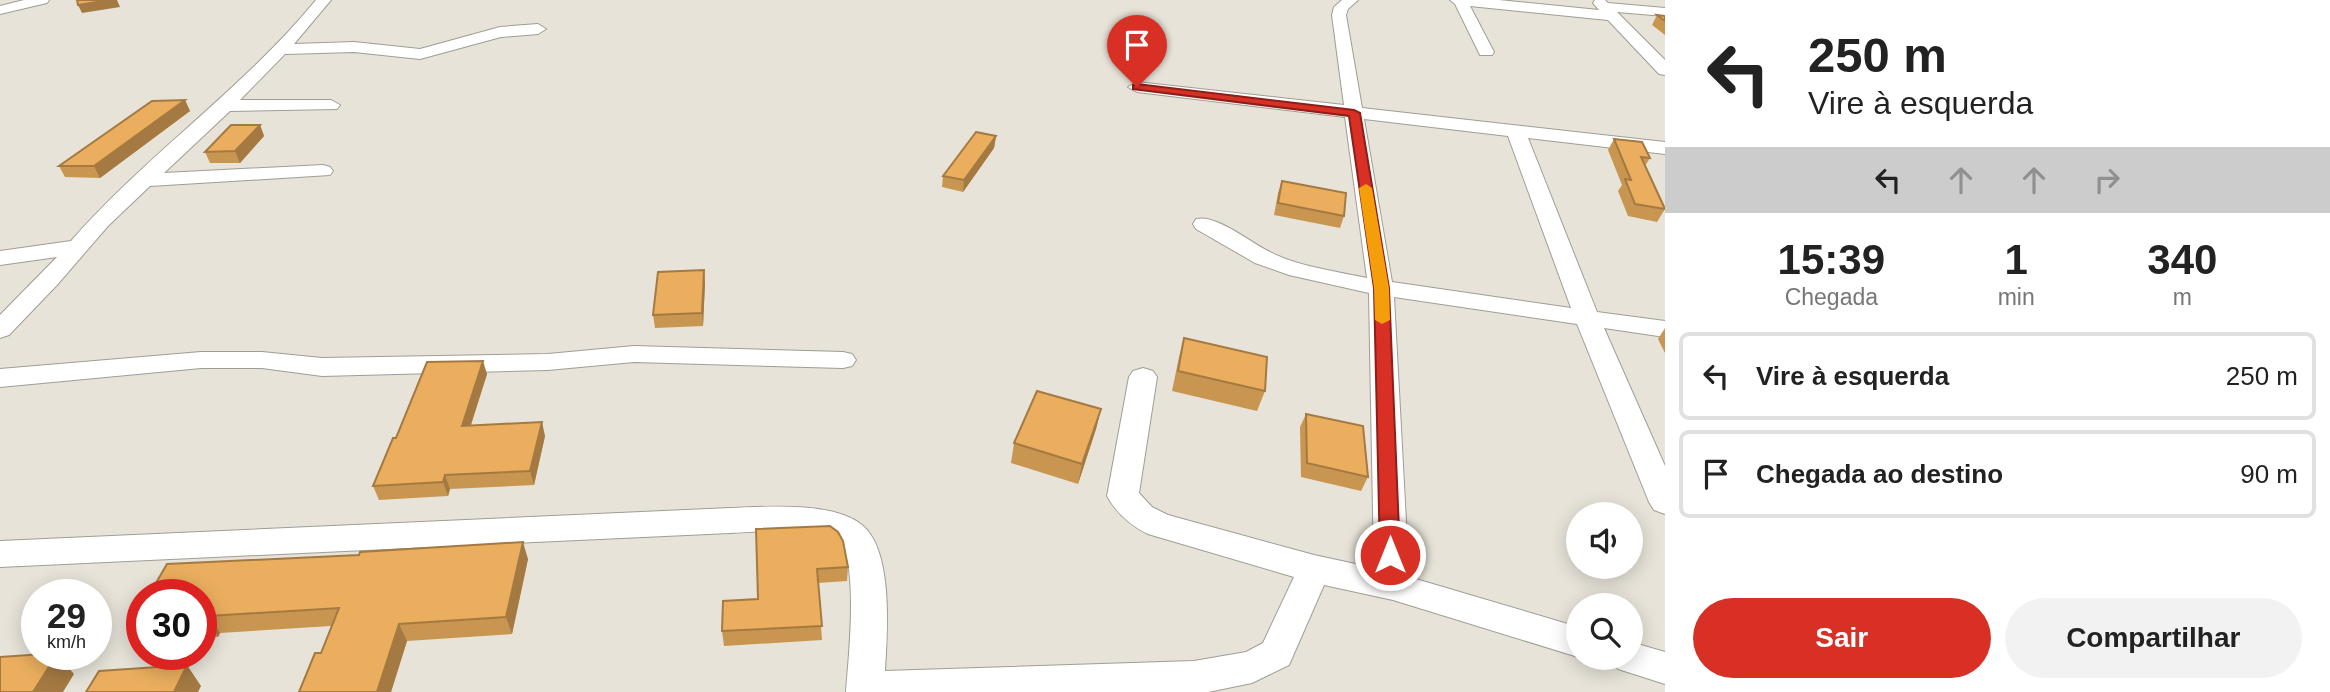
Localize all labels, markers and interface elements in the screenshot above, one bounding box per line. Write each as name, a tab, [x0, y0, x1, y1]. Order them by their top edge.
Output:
pin	[1107, 15, 1167, 87]
icon: arrive	[1118, 26, 1156, 64]
icon: left	[1693, 28, 1784, 119]
text: 250 m	[1808, 28, 1947, 82]
text: Vire à esquerda	[1808, 85, 2033, 121]
icon: left	[1869, 161, 1907, 199]
icon: ahead	[1942, 161, 1980, 199]
icon: ahead	[2015, 161, 2053, 199]
icon: right	[2088, 161, 2126, 199]
text: 15:39	[1778, 236, 1885, 283]
text: 1	[2004, 236, 2028, 283]
text: 340	[2147, 236, 2217, 283]
text: Chegada	[1785, 284, 1878, 310]
text: min	[1998, 284, 2035, 310]
text: m	[2173, 284, 2192, 310]
icon: left	[1697, 357, 1735, 395]
text: Vire à esquerda	[1756, 361, 1949, 391]
text: 250 m	[2226, 361, 2298, 391]
icon: arrive	[1697, 455, 1735, 493]
text: Chegada ao destino	[1756, 459, 2003, 489]
text: 90 m	[2240, 459, 2298, 489]
map controls	[1566, 502, 1643, 670]
button: sound	[1566, 502, 1643, 579]
position arrow	[1353, 518, 1427, 592]
speed limit sign: 30	[126, 579, 217, 670]
button: search	[1566, 593, 1643, 670]
text: 29	[47, 596, 86, 635]
button: Sair	[1693, 598, 1991, 678]
button: Compartilhar	[2005, 598, 2302, 678]
text: km/h	[47, 632, 86, 652]

